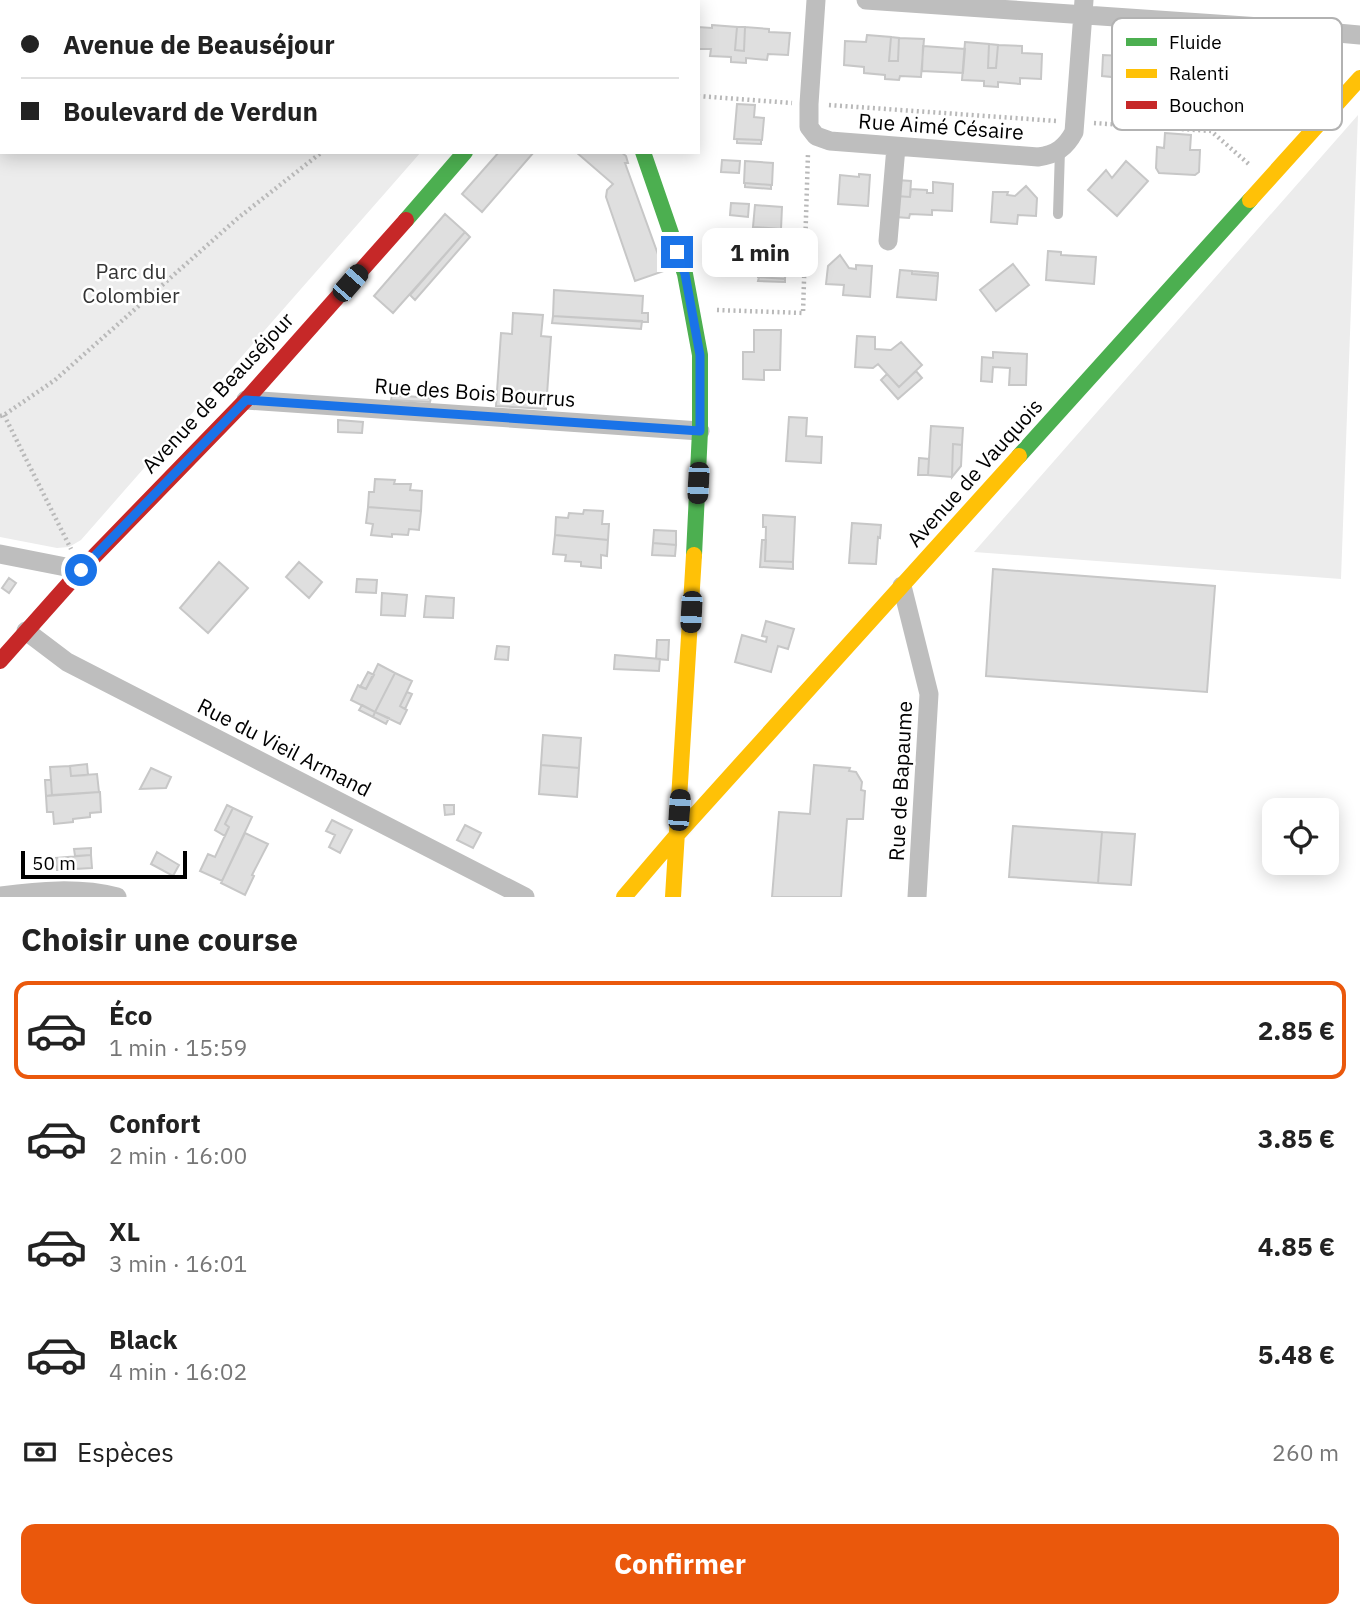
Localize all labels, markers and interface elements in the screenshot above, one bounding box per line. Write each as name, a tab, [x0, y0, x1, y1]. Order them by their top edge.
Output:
legend	[1112, 18, 1342, 130]
text: Avenue de Beauséjour	[63, 27, 335, 61]
text: Fluide	[1169, 30, 1222, 54]
text: Ralenti	[1169, 61, 1229, 85]
text: Bouchon	[1169, 93, 1245, 117]
text: Boulevard de Verdun	[63, 94, 318, 128]
street label: Rue Aimé Césaire	[857, 106, 1025, 146]
callout: 1 min	[702, 228, 817, 276]
route end	[661, 236, 693, 268]
text: 1 min	[730, 237, 790, 267]
park label: Parc du Colombier	[82, 257, 180, 309]
car	[329, 260, 372, 306]
street label: Avenue de Beauséjour	[135, 306, 299, 479]
street label: Rue des Bois Bourrus	[374, 371, 577, 413]
street label: Avenue de Vauquois	[900, 392, 1048, 552]
car	[687, 461, 710, 505]
route start	[65, 554, 97, 586]
car	[680, 590, 703, 634]
street label: Rue du Vieil Armand	[193, 691, 376, 803]
street label: Rue de Bapaume	[882, 700, 918, 862]
car	[668, 788, 691, 832]
map controls	[1262, 798, 1339, 875]
button: locate	[1262, 798, 1339, 875]
scale bar	[21, 848, 187, 880]
text: 50 m	[32, 851, 76, 875]
text: Choisir une course	[21, 918, 298, 960]
text: Éco	[109, 998, 153, 1032]
icon: car	[25, 999, 88, 1062]
text: 2.85 €	[1258, 1013, 1335, 1047]
text: 1 min · 15:59	[109, 1032, 247, 1062]
text: Confort	[109, 1106, 201, 1140]
icon: car	[25, 1107, 88, 1170]
text: 3.85 €	[1258, 1121, 1335, 1155]
text: 2 min · 16:00	[109, 1140, 247, 1170]
text: XL	[109, 1214, 140, 1248]
icon: car	[25, 1215, 88, 1278]
text: 4.85 €	[1258, 1229, 1335, 1263]
text: 3 min · 16:01	[109, 1248, 247, 1278]
text: Black	[109, 1322, 177, 1356]
icon: car	[25, 1323, 88, 1386]
text: 5.48 €	[1258, 1337, 1335, 1371]
text: 4 min · 16:02	[109, 1356, 247, 1386]
icon: cash	[21, 1433, 59, 1471]
text: Espèces	[77, 1435, 174, 1469]
text: 260 m	[1272, 1437, 1339, 1467]
button: Confirmer	[21, 1524, 1339, 1604]

